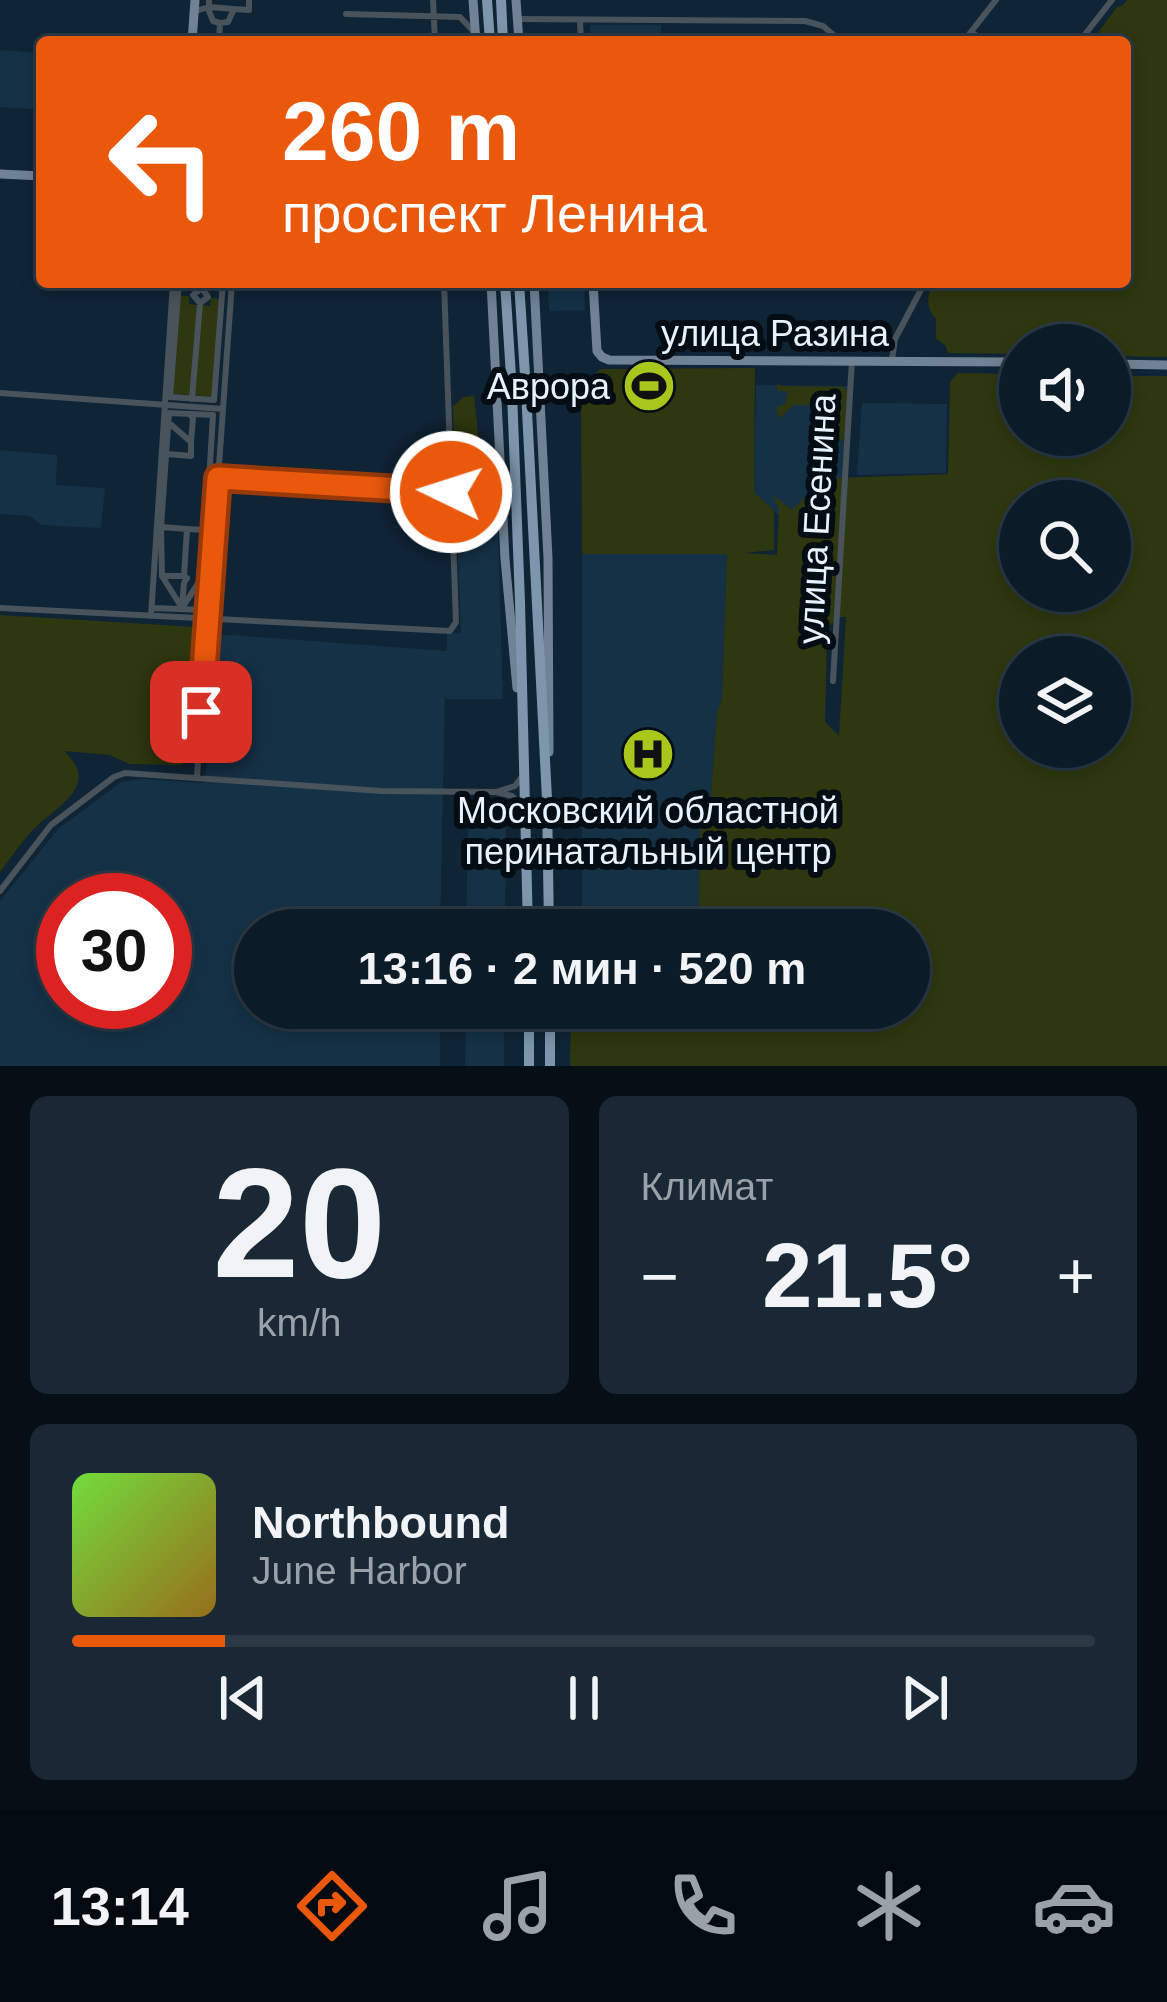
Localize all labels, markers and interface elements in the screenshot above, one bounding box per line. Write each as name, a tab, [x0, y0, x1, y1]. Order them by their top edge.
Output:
icon: left	[84, 84, 240, 240]
text: 260 m	[282, 84, 520, 178]
text: проспект Ленина	[282, 183, 707, 243]
street label: улица Разина	[661, 313, 890, 354]
map controls	[999, 324, 1131, 768]
button: sound	[999, 324, 1131, 456]
sports icon: Аврора	[621, 358, 677, 414]
place label: Аврора	[487, 366, 611, 407]
street label: улица Есенина	[789, 392, 844, 645]
position arrow	[388, 429, 514, 555]
button: search	[999, 480, 1131, 612]
button: layers	[999, 636, 1131, 768]
pin	[150, 661, 252, 763]
icon: arrive	[168, 679, 234, 745]
hospital icon: Московский областной перинатальный центр	[620, 726, 676, 782]
place label: Московский областной перинатальный центр	[457, 790, 839, 872]
speed limit sign: 30	[36, 873, 192, 1029]
text: 13:16 · 2 мин · 520 m	[358, 943, 806, 994]
text: 20	[212, 1136, 386, 1310]
text: Климат	[641, 1165, 773, 1208]
text: 21.5°	[762, 1226, 973, 1326]
text: −	[641, 1239, 679, 1313]
text: +	[1056, 1239, 1095, 1313]
text: km/h	[257, 1301, 342, 1344]
text: Northbound	[252, 1497, 509, 1548]
text: June Harbor	[252, 1549, 467, 1592]
icon: previous	[210, 1665, 276, 1731]
icon: pause	[551, 1665, 617, 1731]
icon: next	[892, 1665, 958, 1731]
icon: directions	[290, 1864, 374, 1948]
icon: music	[476, 1864, 560, 1948]
icon: phone	[661, 1864, 745, 1948]
icon: climate	[847, 1864, 931, 1948]
icon: car	[1032, 1864, 1116, 1948]
text: 13:14	[51, 1876, 189, 1936]

